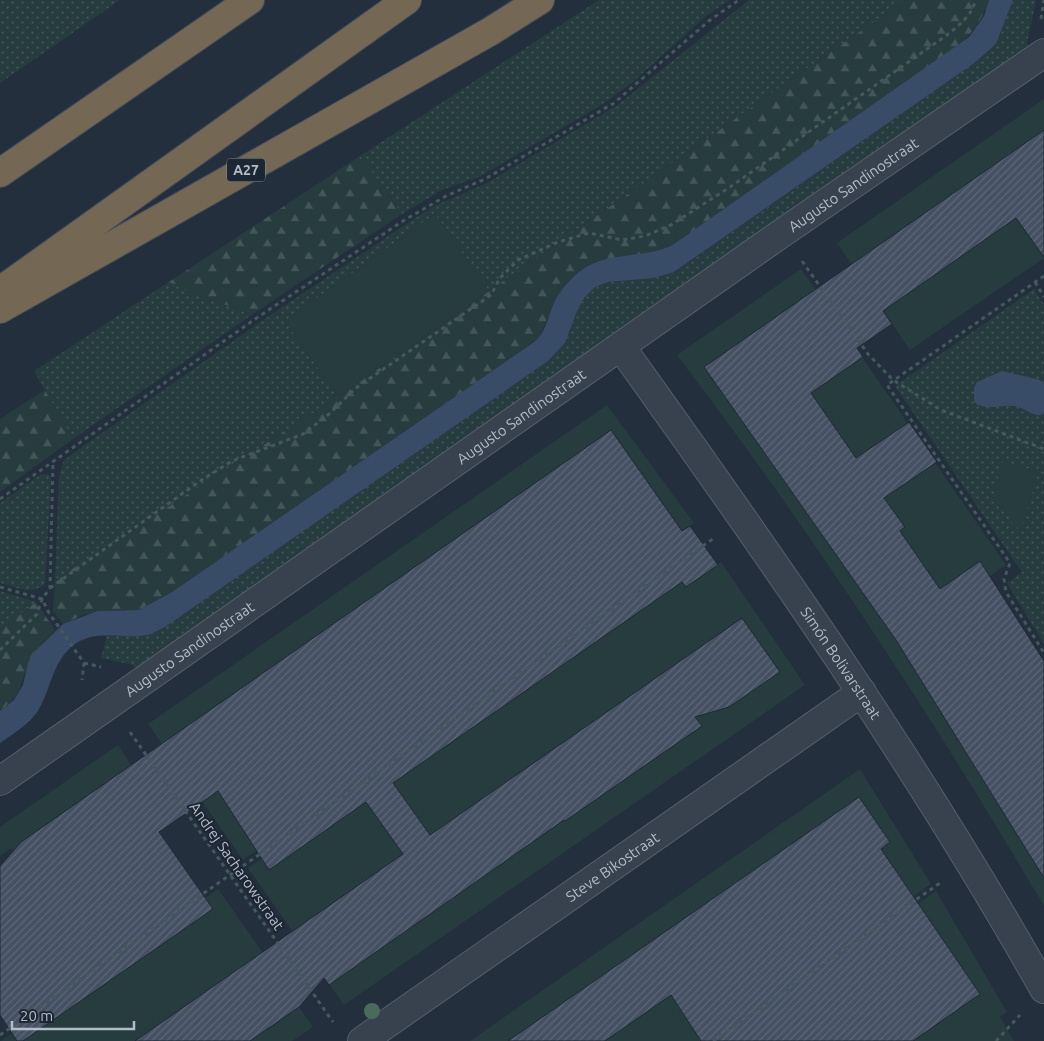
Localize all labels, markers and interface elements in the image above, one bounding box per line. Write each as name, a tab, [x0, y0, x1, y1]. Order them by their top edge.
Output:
street label: Augusto Sandinostraat	[785, 134, 921, 235]
road number: A27	[227, 158, 265, 182]
street label: Augusto Sandinostraat	[453, 365, 589, 467]
street label: Augusto Sandinostraat	[121, 597, 257, 699]
street label: Simón Bolivarstraat	[798, 603, 885, 722]
street label: Andrej Sacharowstraat	[186, 799, 288, 933]
street label: Steve Bikostraat	[562, 828, 662, 905]
scale bar	[12, 998, 135, 1030]
text: 20 m	[20, 1007, 53, 1024]

